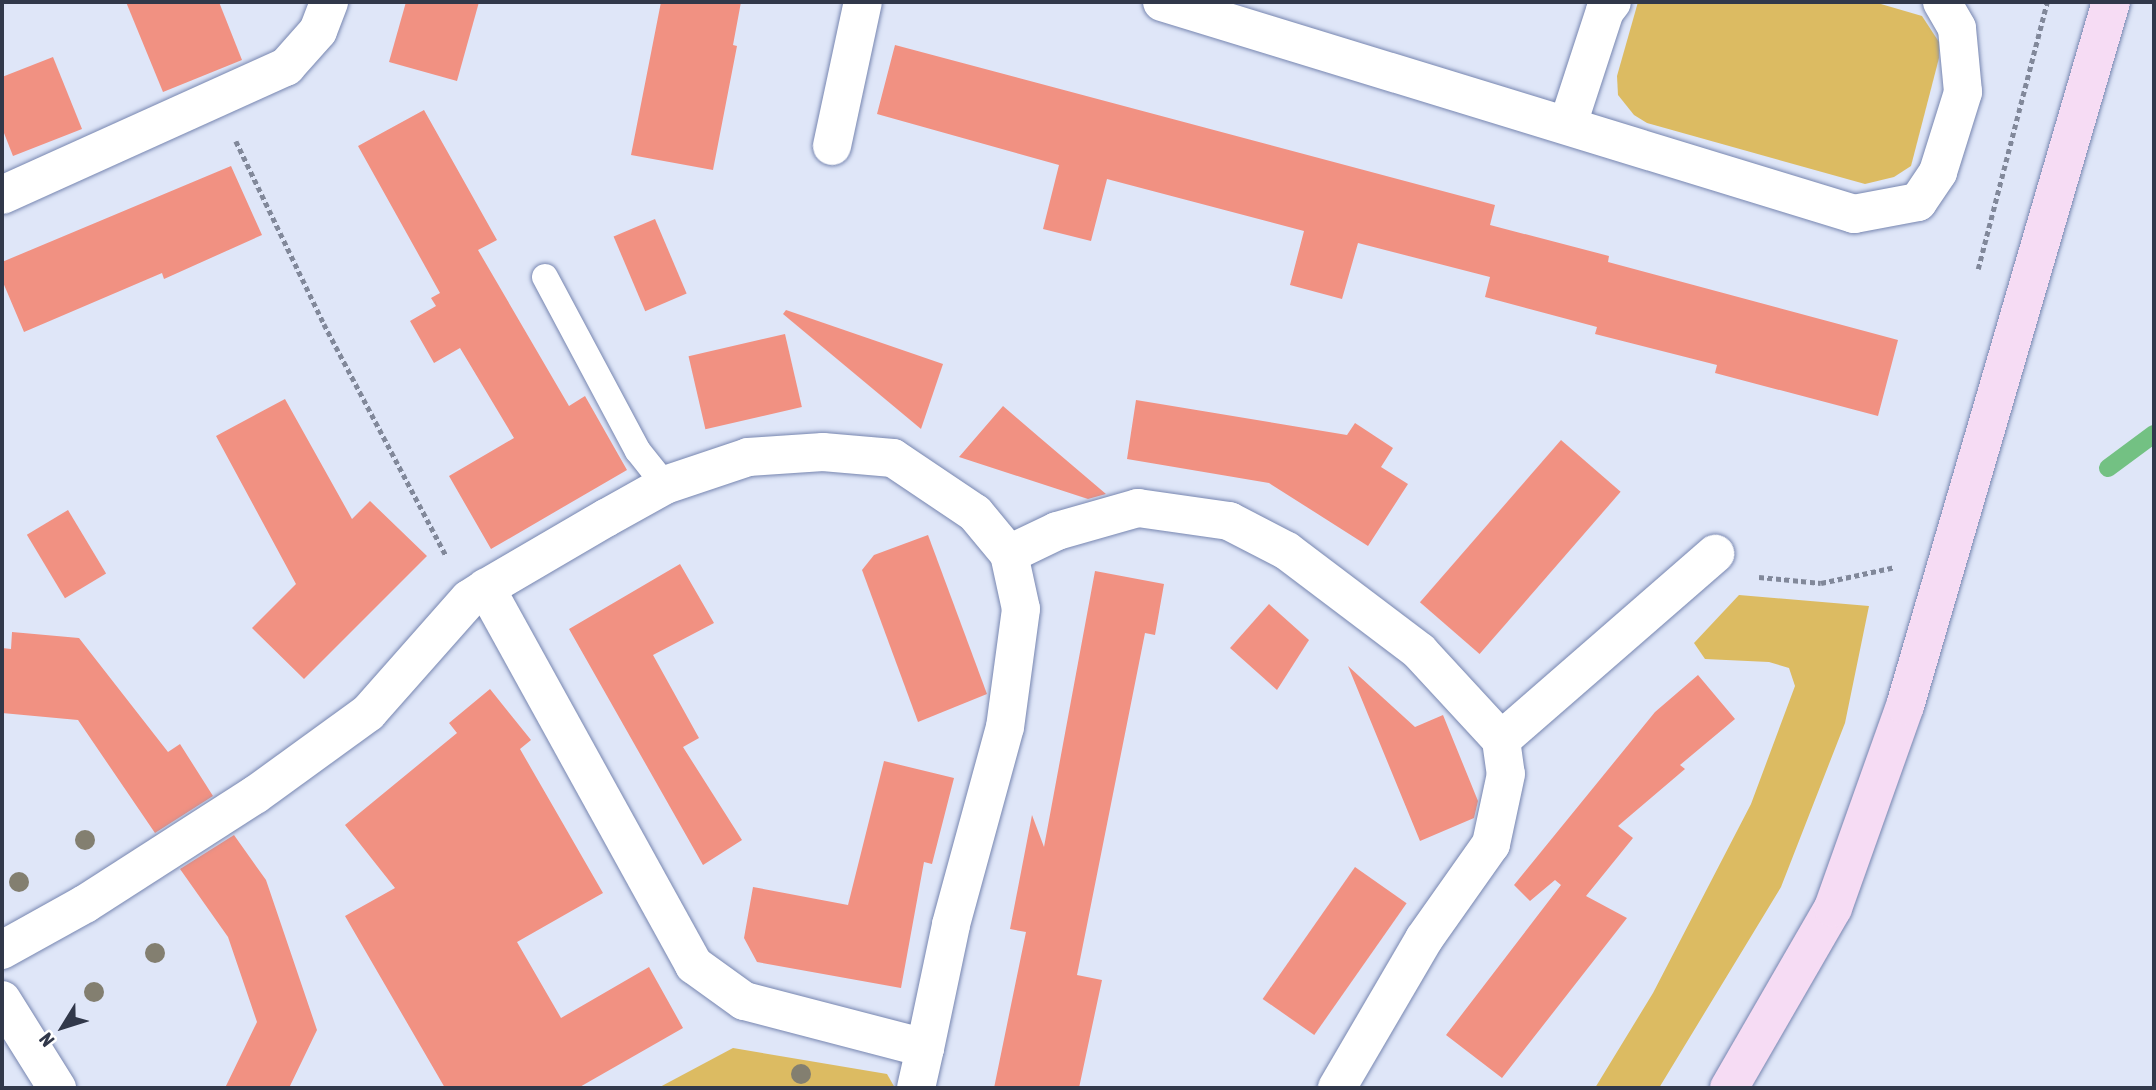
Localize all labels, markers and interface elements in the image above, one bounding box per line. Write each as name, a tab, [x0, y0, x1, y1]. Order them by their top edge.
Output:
north arrow	[28, 992, 98, 1062]
text: N	[34, 1029, 59, 1051]

